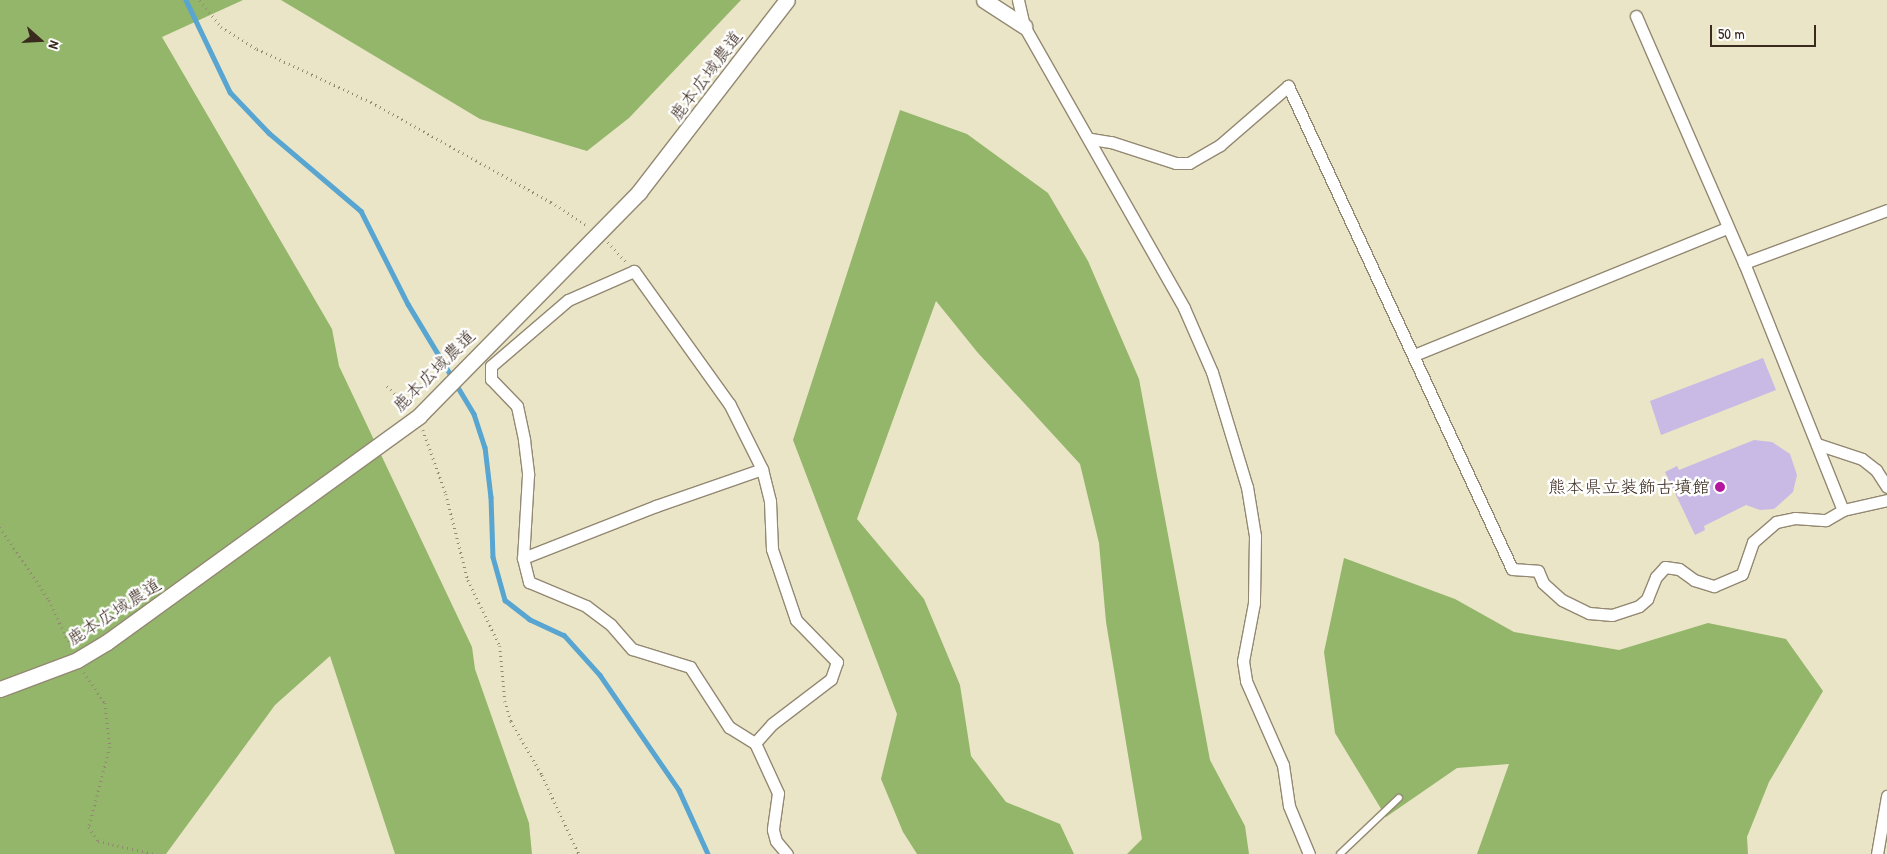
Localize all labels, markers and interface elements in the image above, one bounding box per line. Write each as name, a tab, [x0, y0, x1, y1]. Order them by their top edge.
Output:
north arrow	[15, 15, 65, 65]
scale bar	[1712, 15, 1818, 47]
text: 50 m	[1718, 23, 1745, 44]
street label: 鹿本広域農道	[665, 26, 747, 126]
text: N	[44, 38, 65, 52]
street label: 鹿本広域農道	[388, 325, 480, 417]
place label: 熊本県立装飾古墳館	[1548, 476, 1710, 498]
marker: 熊本県立装飾古墳館	[1714, 481, 1726, 493]
street label: 鹿本広域農道	[63, 574, 165, 650]

